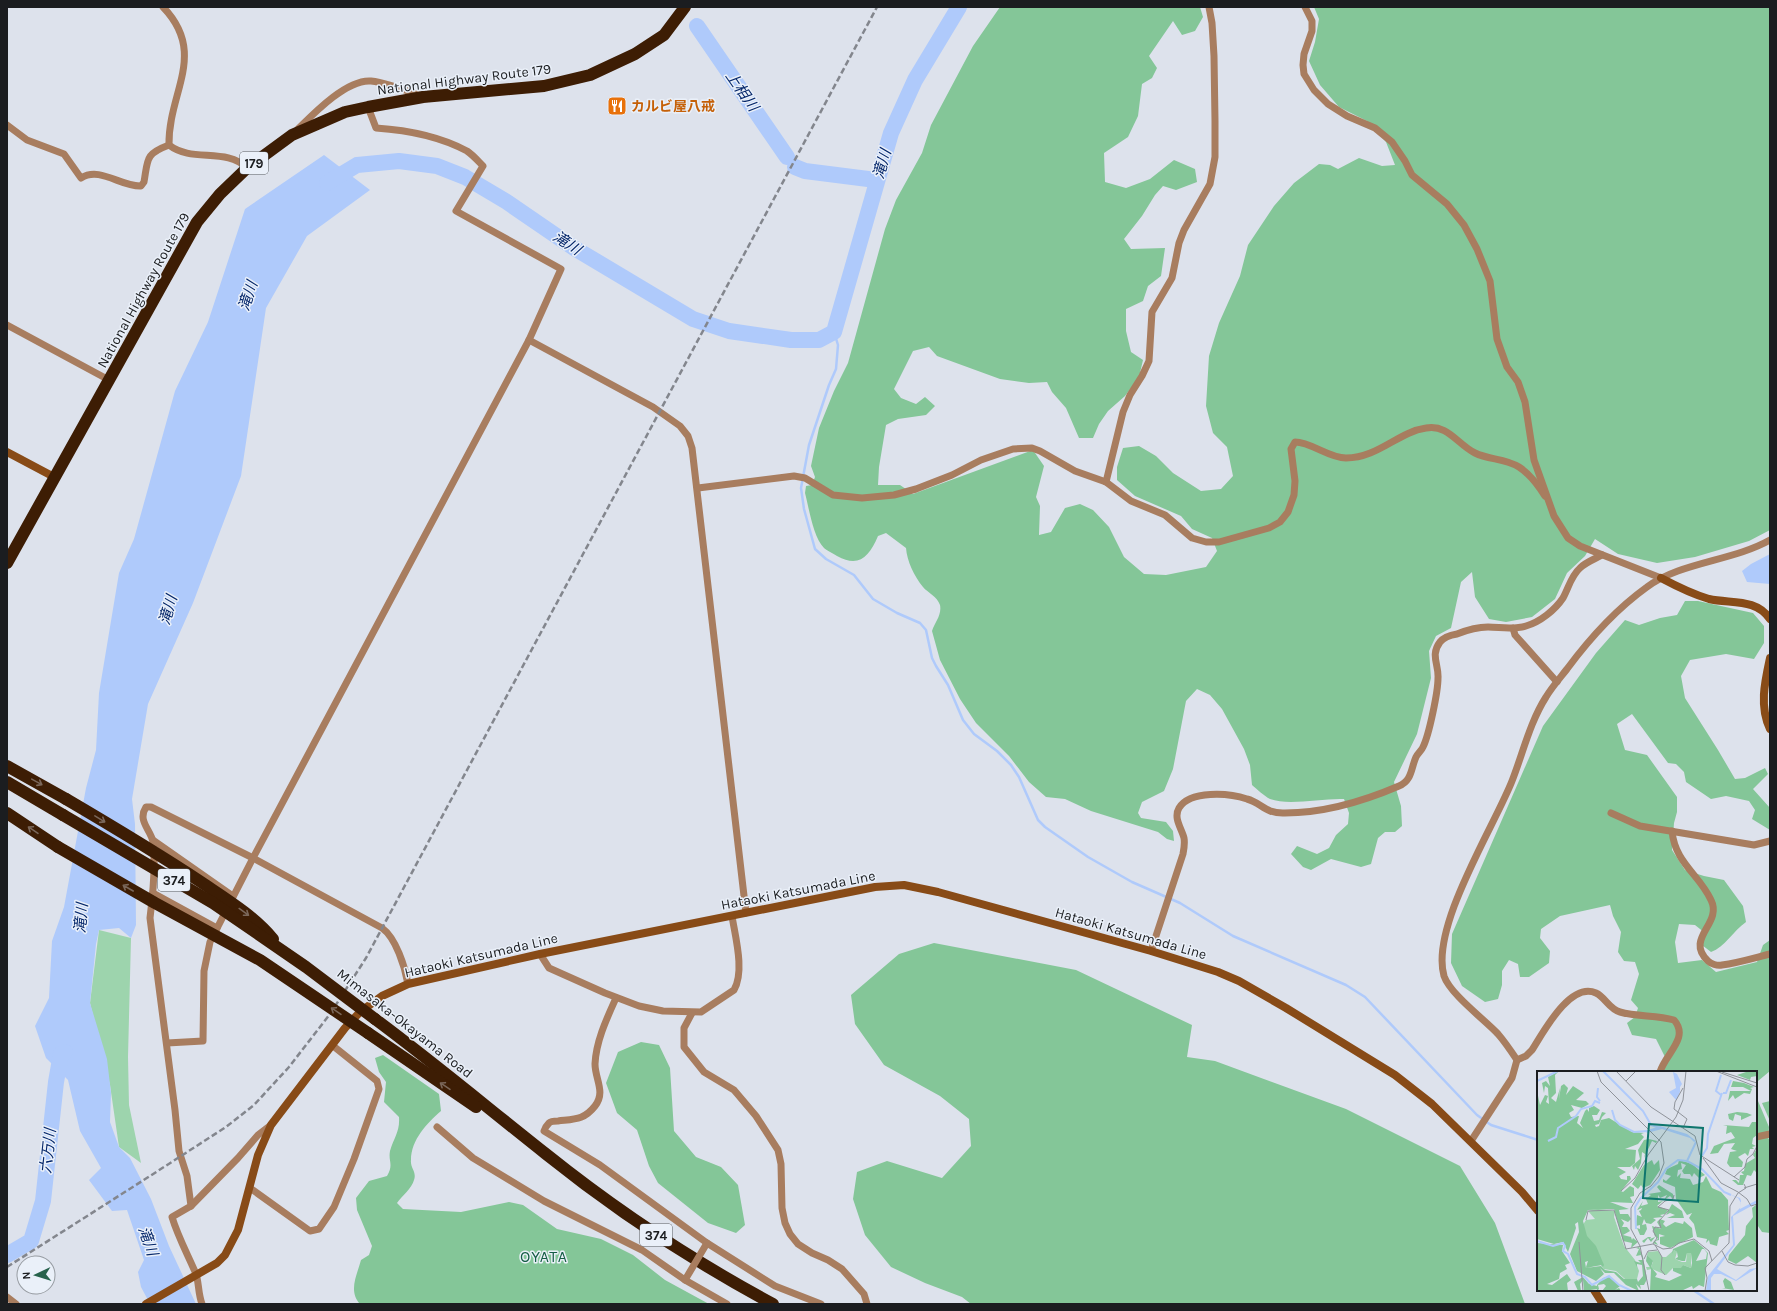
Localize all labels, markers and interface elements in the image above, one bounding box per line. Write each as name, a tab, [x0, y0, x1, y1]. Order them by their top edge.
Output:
street label: National Highway Route 179	[376, 60, 552, 99]
water label: 上相川	[722, 67, 763, 116]
restaurant icon: カルビ屋八戒	[606, 95, 628, 117]
place label: カルビ屋八戒	[631, 98, 715, 115]
water label: 滝川	[869, 145, 895, 181]
road number: 179	[240, 152, 268, 174]
street label: National Highway Route 179	[94, 210, 193, 371]
water label: 滝川	[550, 227, 586, 260]
water label: 滝川	[235, 277, 262, 313]
water label: 滝川	[155, 591, 181, 627]
one-way arrow	[31, 779, 43, 786]
one-way arrow	[94, 815, 106, 823]
one-way arrow	[27, 826, 38, 834]
street label: Hataoki Katsumada Line	[719, 867, 877, 914]
road number: 374	[158, 869, 190, 891]
one-way arrow	[122, 884, 134, 892]
water label: 滝川	[71, 900, 91, 934]
street label: Hataoki Katsumada Line	[1053, 904, 1209, 963]
one-way arrow	[238, 908, 249, 916]
street label: Hataoki Katsumada Line	[403, 930, 559, 981]
street label: Mimasaka-Okayama Road	[333, 965, 476, 1082]
one-way arrow	[331, 1007, 342, 1015]
inset map	[1537, 1071, 1757, 1291]
one-way arrow	[440, 1082, 451, 1090]
water label: 六万川	[37, 1126, 60, 1174]
water label: 滝川	[134, 1224, 162, 1260]
road number: 374	[640, 1224, 672, 1246]
district label: OYATA	[520, 1247, 568, 1266]
north arrow	[16, 1255, 56, 1295]
text: N	[20, 1271, 33, 1280]

